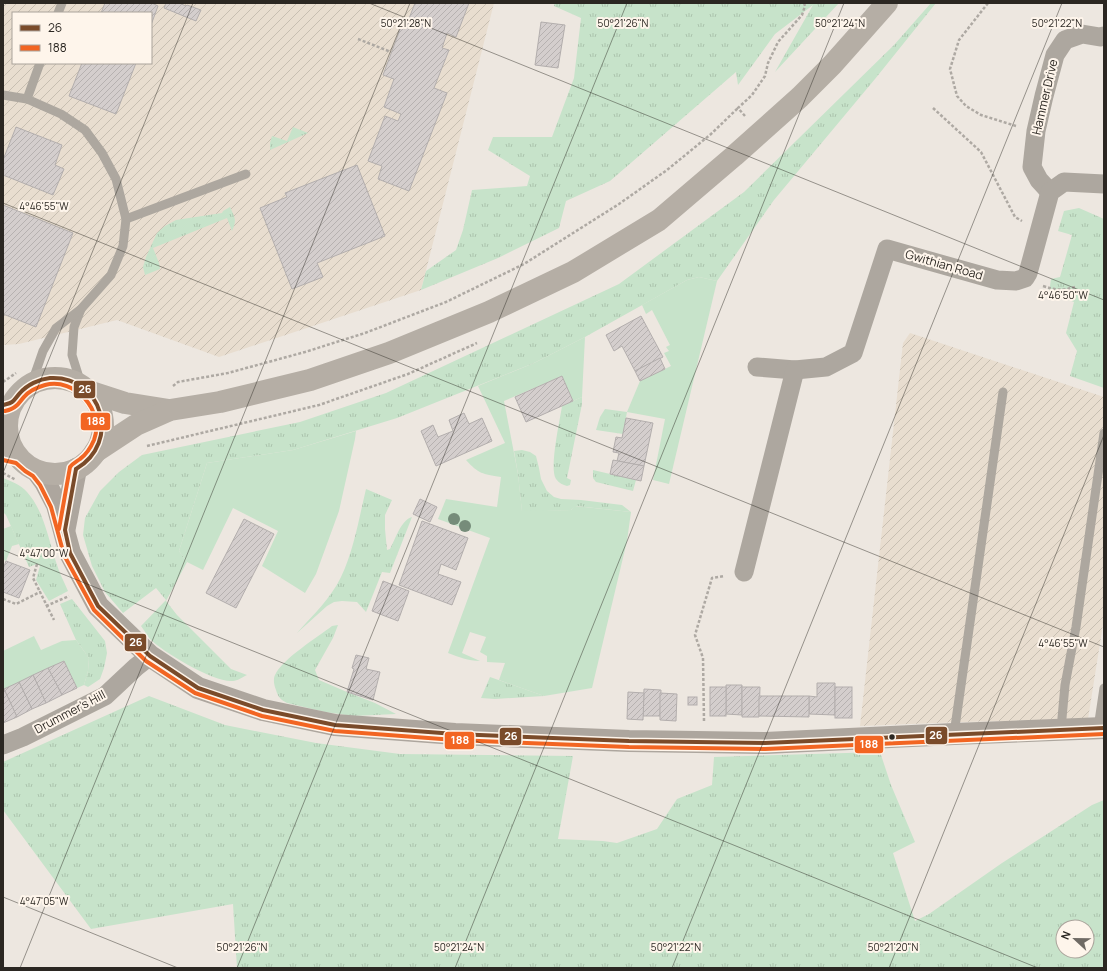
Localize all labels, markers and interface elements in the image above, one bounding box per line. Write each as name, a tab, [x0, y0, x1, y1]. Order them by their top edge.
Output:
legend	[12, 12, 152, 64]
text: 50°21'28"N	[381, 16, 431, 30]
text: 50°21'26"N	[598, 16, 649, 30]
text: 50°21'24"N	[815, 16, 865, 30]
text: 50°21'22"N	[1032, 16, 1082, 30]
text: 26	[48, 19, 62, 36]
text: 188	[48, 39, 67, 56]
street label: Hammer Drive	[1028, 57, 1061, 136]
text: 4°46'55"W	[19, 199, 69, 213]
street label: Gwithian Road	[903, 245, 985, 284]
text: 4°46'50"W	[1038, 288, 1089, 302]
line badge: 26	[73, 380, 96, 399]
text: 26	[78, 381, 92, 396]
line badge: 188	[80, 412, 111, 431]
text: 188	[87, 413, 105, 428]
text: 4°47'00"W	[20, 546, 69, 560]
line badge: 26	[124, 633, 147, 652]
text: 26	[129, 634, 143, 649]
text: 4°46'55"W	[1038, 636, 1088, 650]
street label: Drummer's Hill	[31, 686, 108, 737]
line badge: 26	[925, 726, 948, 745]
line badge: 26	[499, 727, 522, 746]
text: 26	[929, 727, 943, 742]
text: 26	[504, 728, 518, 743]
line badge: 188	[444, 731, 475, 750]
text: 188	[451, 732, 469, 747]
unlabelled marker	[887, 732, 897, 742]
line badge: 188	[854, 735, 884, 754]
text: 188	[860, 736, 878, 751]
text: 4°47'05"W	[20, 894, 69, 908]
north arrow	[1055, 919, 1095, 959]
text: N	[1057, 929, 1074, 942]
text: 50°21'26"N	[217, 940, 268, 954]
text: 50°21'24"N	[434, 940, 484, 954]
text: 50°21'22"N	[651, 940, 701, 954]
text: 50°21'20"N	[868, 940, 918, 954]

